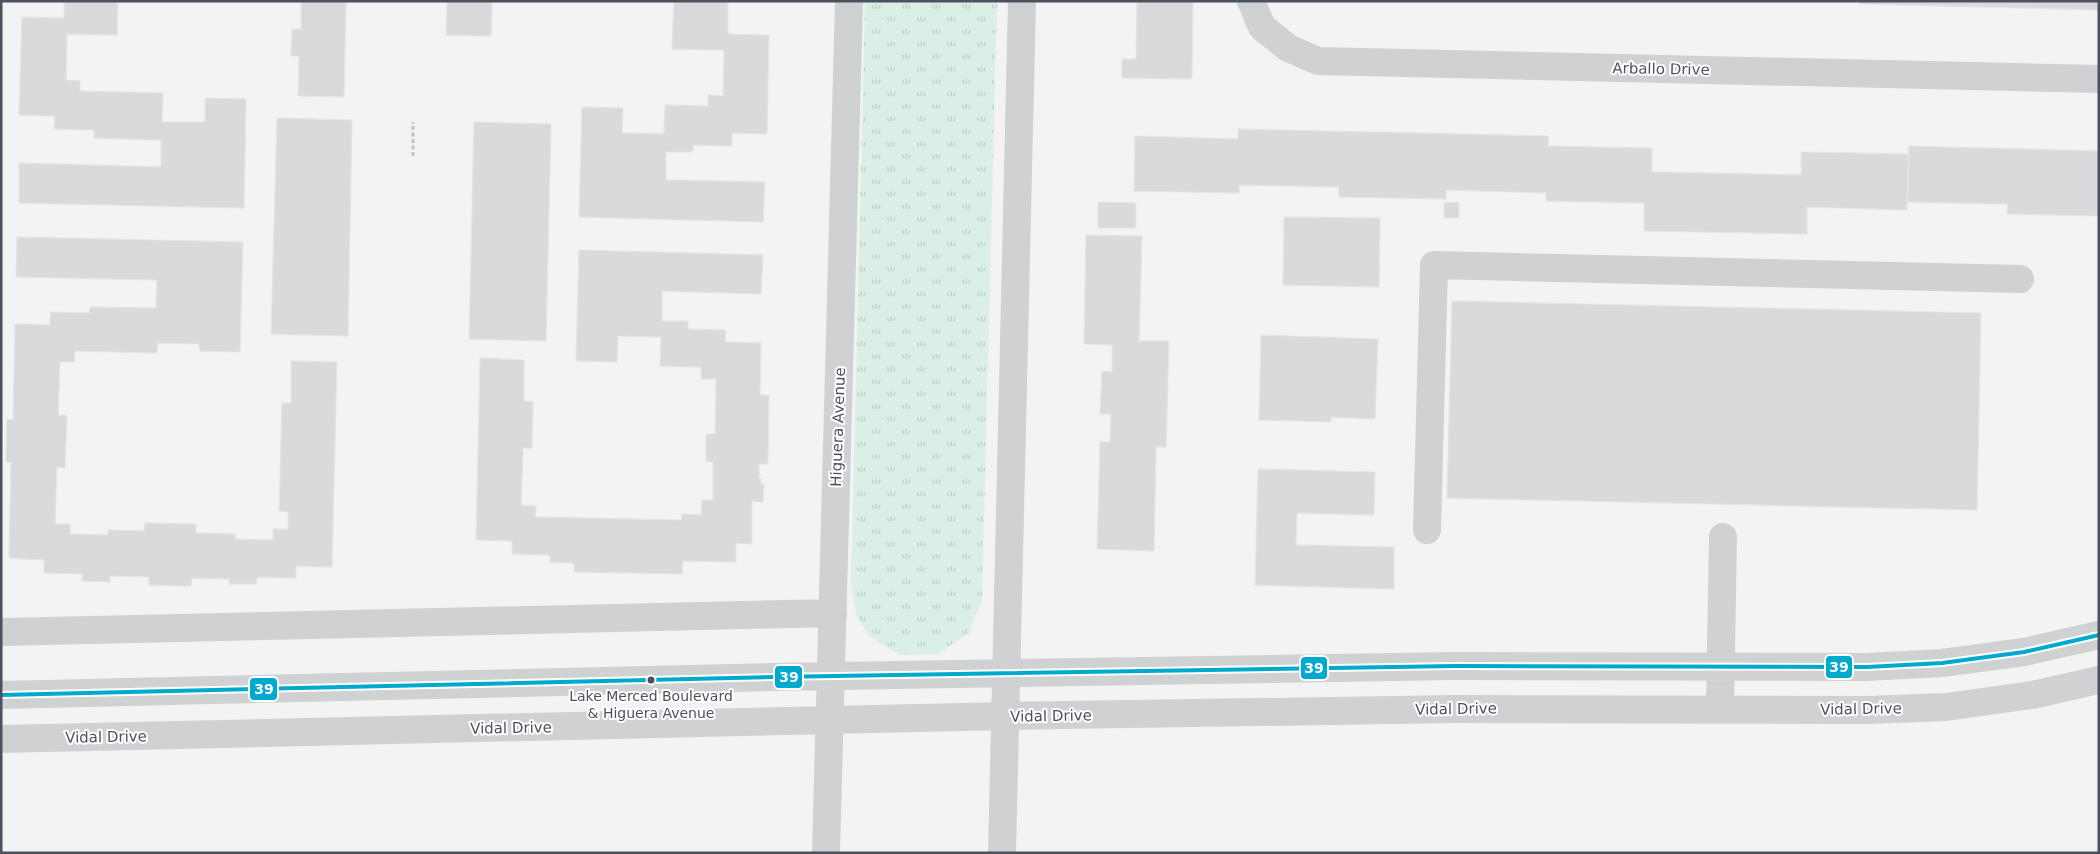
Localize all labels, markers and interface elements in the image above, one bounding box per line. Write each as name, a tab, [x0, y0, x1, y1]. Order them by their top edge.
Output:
street label: Arballo Drive	[1612, 59, 1710, 79]
street label: Higuera Avenue	[827, 367, 849, 487]
line badge: 39	[1825, 655, 1853, 679]
line badge: 39	[1300, 656, 1328, 680]
text: 39	[1829, 659, 1849, 675]
text: 39	[1304, 660, 1324, 676]
line badge: 39	[774, 665, 803, 689]
text: 39	[779, 669, 799, 685]
marker: Lake Merced Boulevard & Higuera Avenue	[646, 675, 656, 685]
line badge: 39	[249, 677, 278, 701]
text: 39	[254, 681, 274, 697]
place label: Lake Merced Boulevard & Higuera Avenue	[569, 688, 733, 721]
street label: Vidal Drive	[1415, 699, 1497, 719]
street label: Vidal Drive	[1820, 699, 1902, 719]
street label: Vidal Drive	[1010, 706, 1092, 726]
street label: Vidal Drive	[470, 718, 552, 738]
street label: Vidal Drive	[65, 727, 147, 747]

